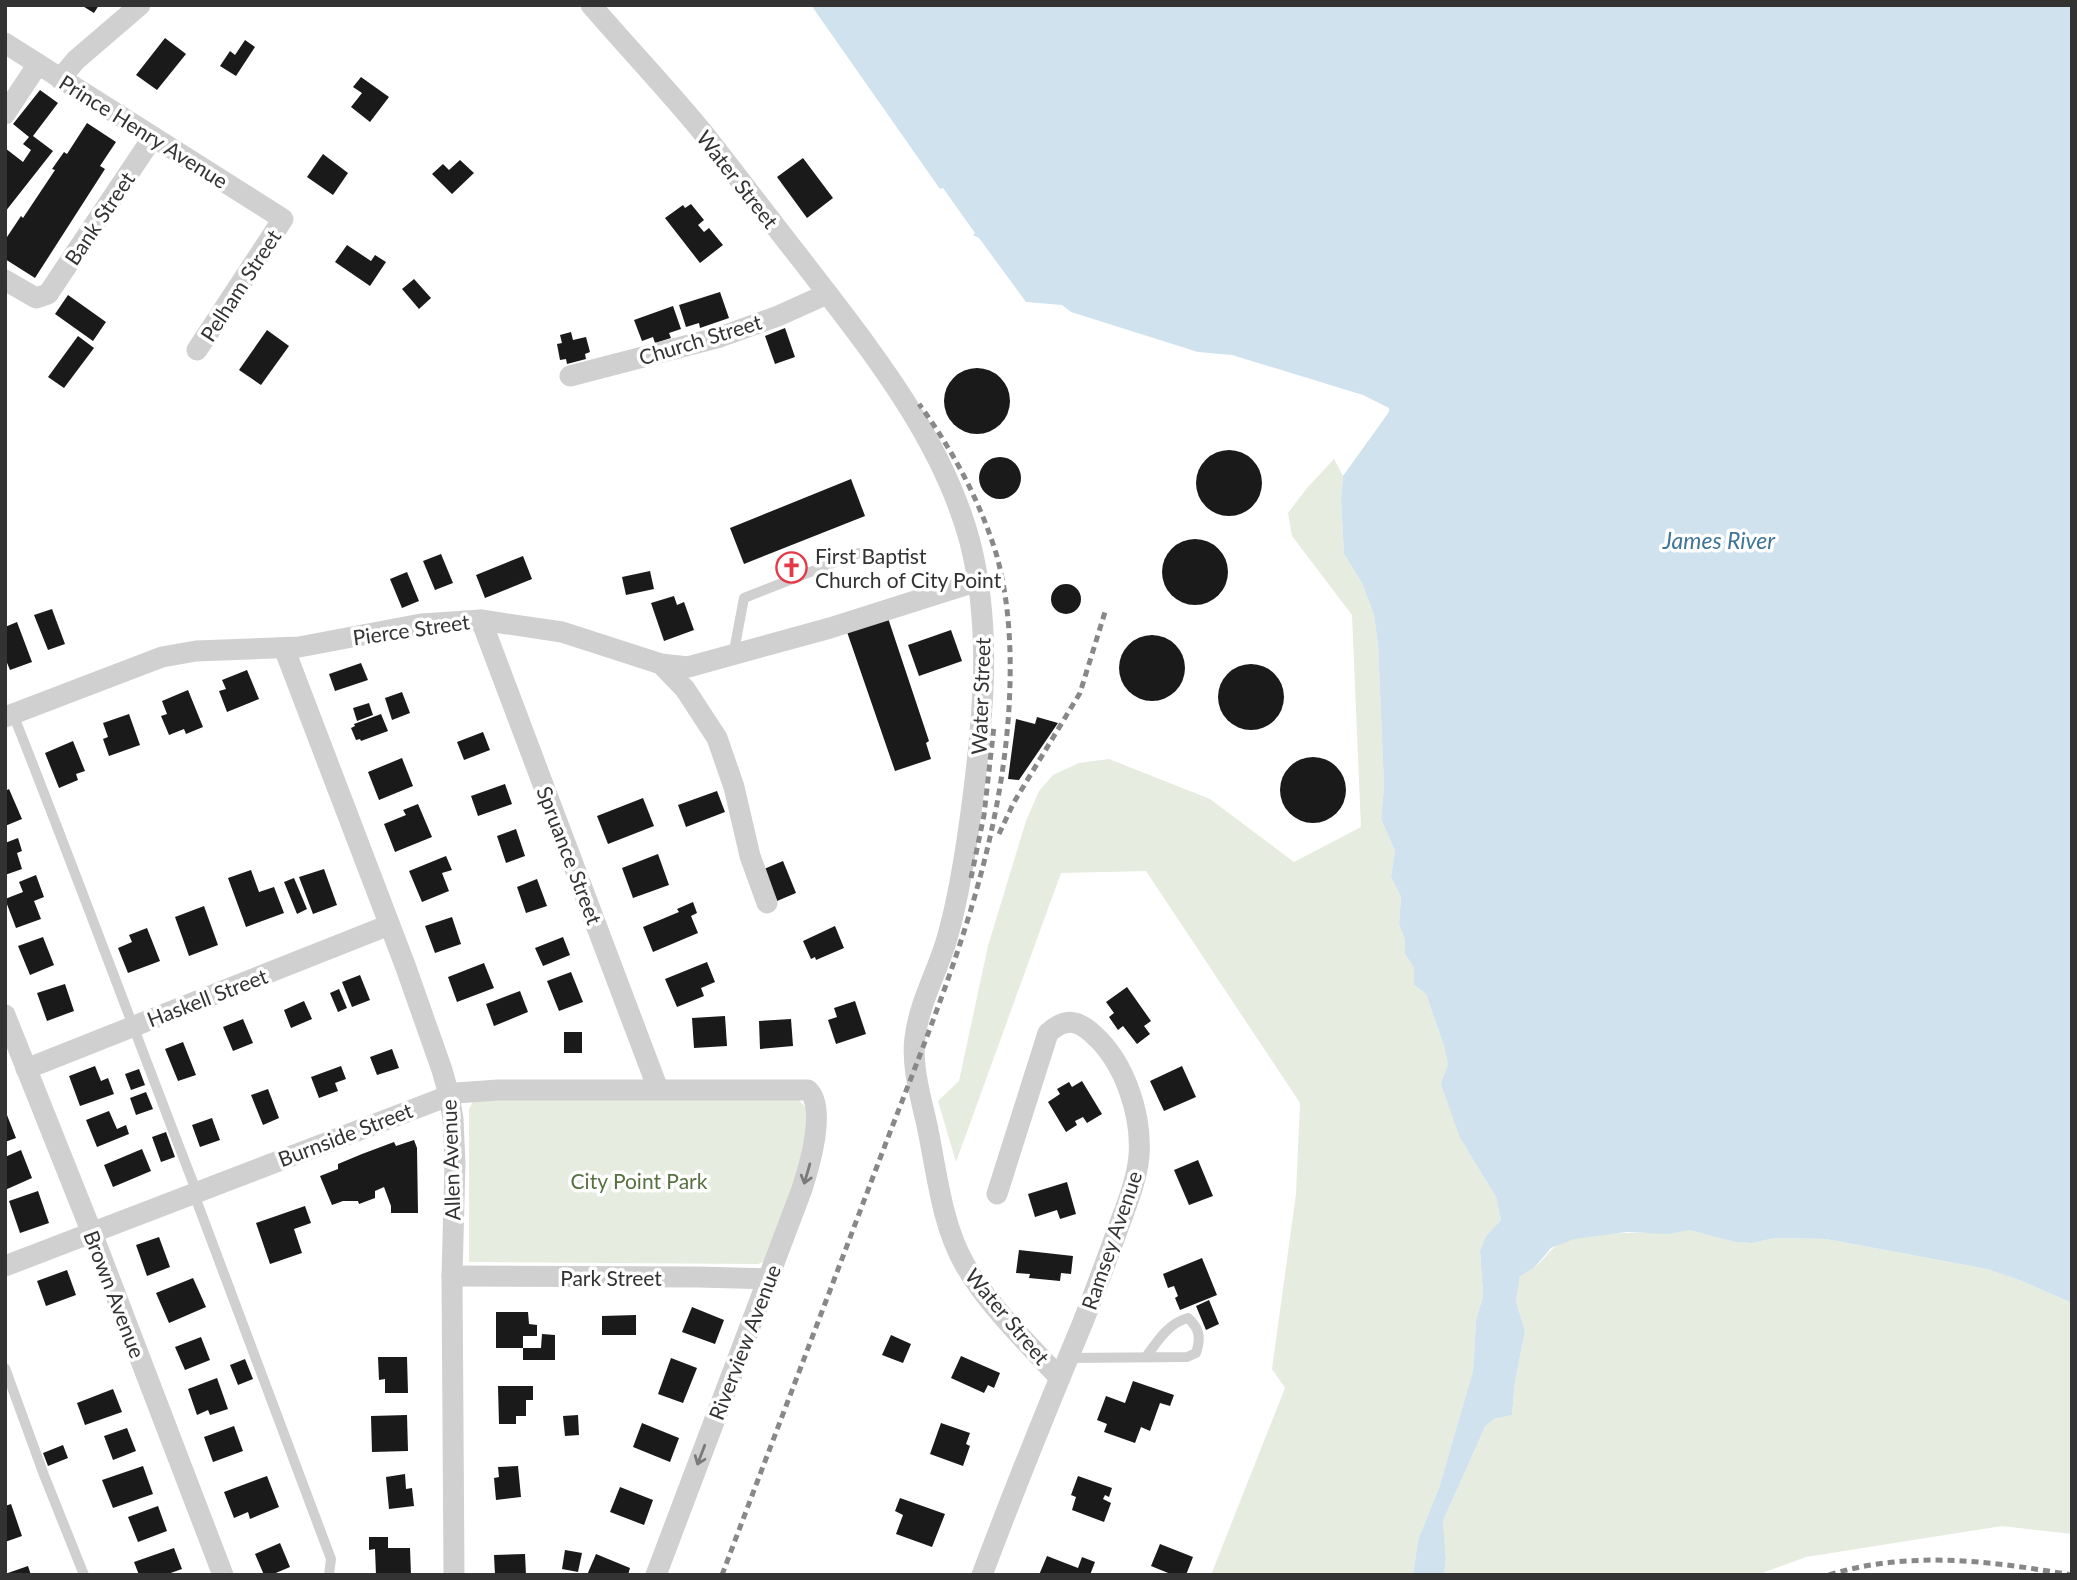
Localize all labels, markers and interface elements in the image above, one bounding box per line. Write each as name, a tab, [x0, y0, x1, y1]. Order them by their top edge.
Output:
street label: Prince Henry Avenue	[55, 69, 233, 193]
street label: Water Street	[692, 125, 784, 233]
street label: Bank Street	[59, 166, 140, 269]
street label: Pelham Street	[195, 224, 286, 346]
street label: Church Street	[636, 308, 765, 370]
water label: James River	[1662, 526, 1776, 554]
place label: First Baptist Church of City Point	[815, 543, 1002, 592]
church icon: First Baptist Church of City Point	[775, 550, 809, 584]
street label: Pierce Street	[351, 608, 471, 650]
street label: Water Street	[965, 636, 995, 755]
street label: Spruance Street	[532, 782, 608, 928]
street label: Haskell Street	[143, 962, 271, 1031]
street label: Burnside Street	[274, 1097, 416, 1171]
street label: Allen Avenue	[435, 1099, 465, 1221]
one-way arrow	[799, 1162, 812, 1184]
street label: Ramsey Avenue	[1076, 1167, 1146, 1313]
park label: City Point Park	[571, 1168, 708, 1193]
street label: Brown Avenue	[79, 1227, 151, 1361]
street label: Riverview Avenue	[703, 1261, 785, 1423]
street label: Water Street	[961, 1263, 1056, 1369]
street label: Park Street	[560, 1265, 662, 1290]
one-way arrow	[694, 1444, 706, 1466]

